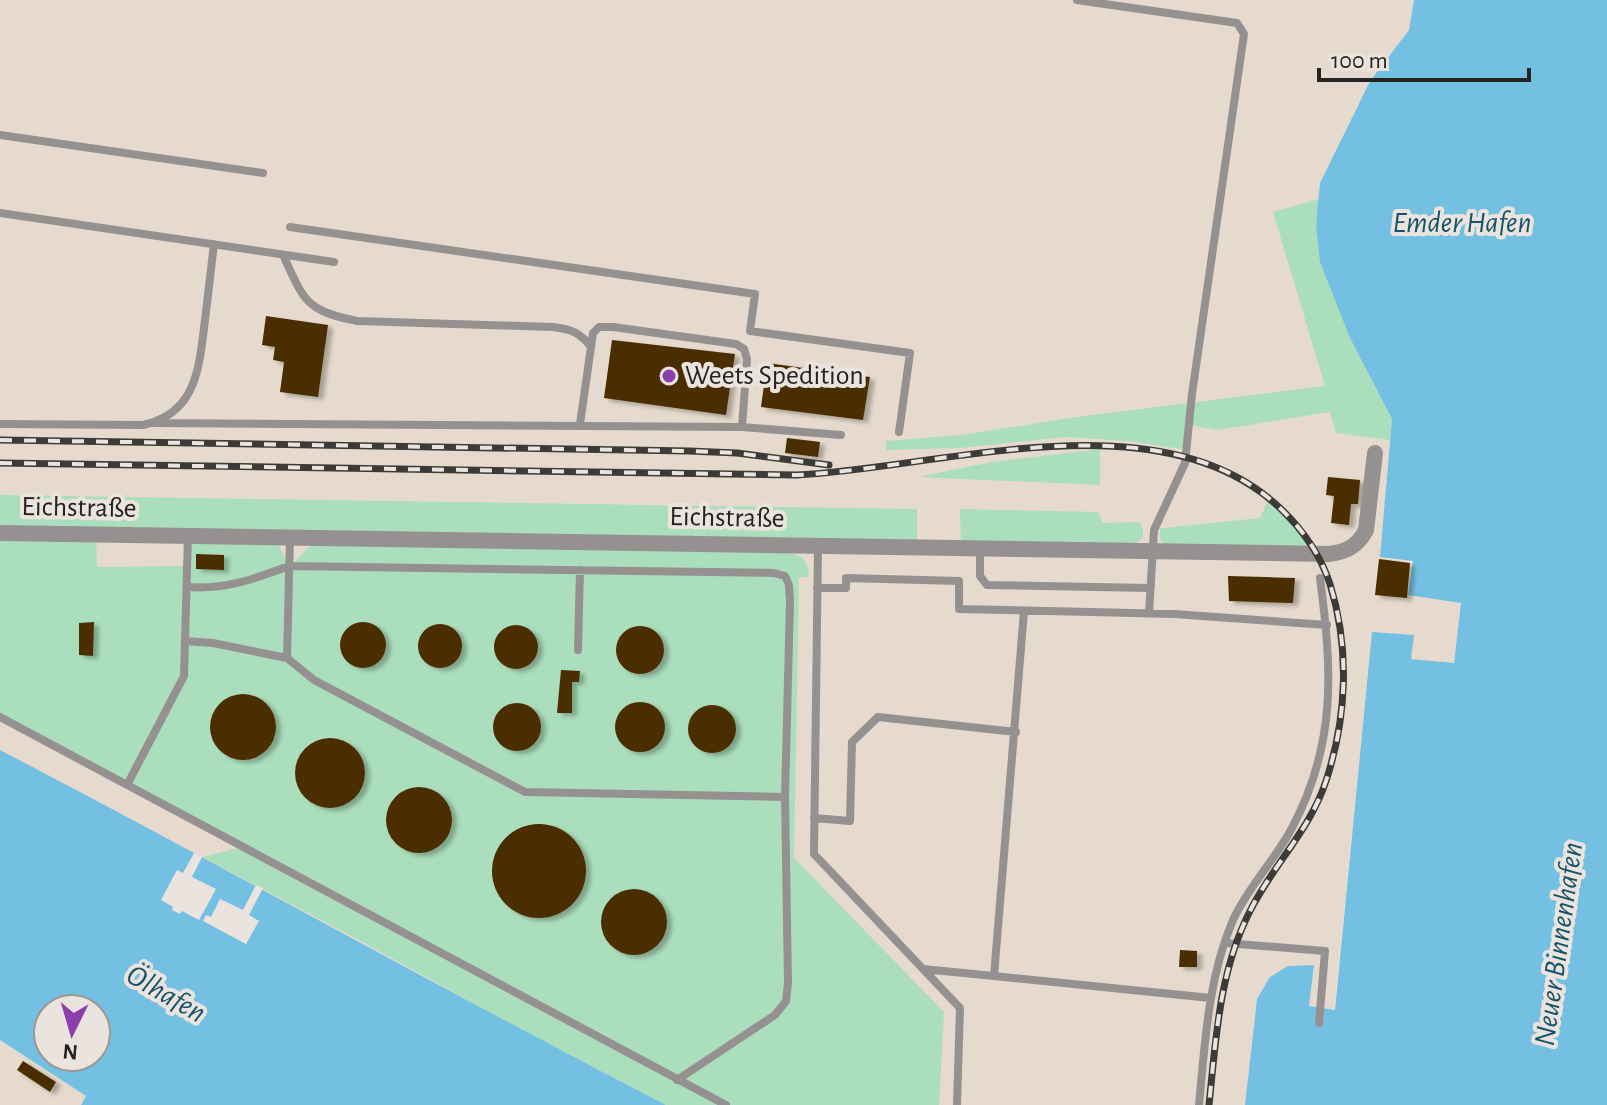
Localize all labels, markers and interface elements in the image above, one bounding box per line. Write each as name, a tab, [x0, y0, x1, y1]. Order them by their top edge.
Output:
scale bar	[1319, 32, 1529, 82]
text: 100 m	[1331, 49, 1388, 73]
water label: Emder Hafen	[1393, 208, 1531, 238]
place label: Weets Spedition	[685, 362, 864, 390]
marker: Weets Spedition	[660, 367, 678, 385]
street label: Eichstraße	[21, 493, 137, 523]
street label: Eichstraße	[669, 503, 785, 533]
water label: Neuer Binnenhafen	[1530, 840, 1588, 1048]
water label: Ölhafen	[121, 959, 211, 1028]
north arrow	[32, 993, 112, 1073]
text: N	[62, 1040, 79, 1064]

